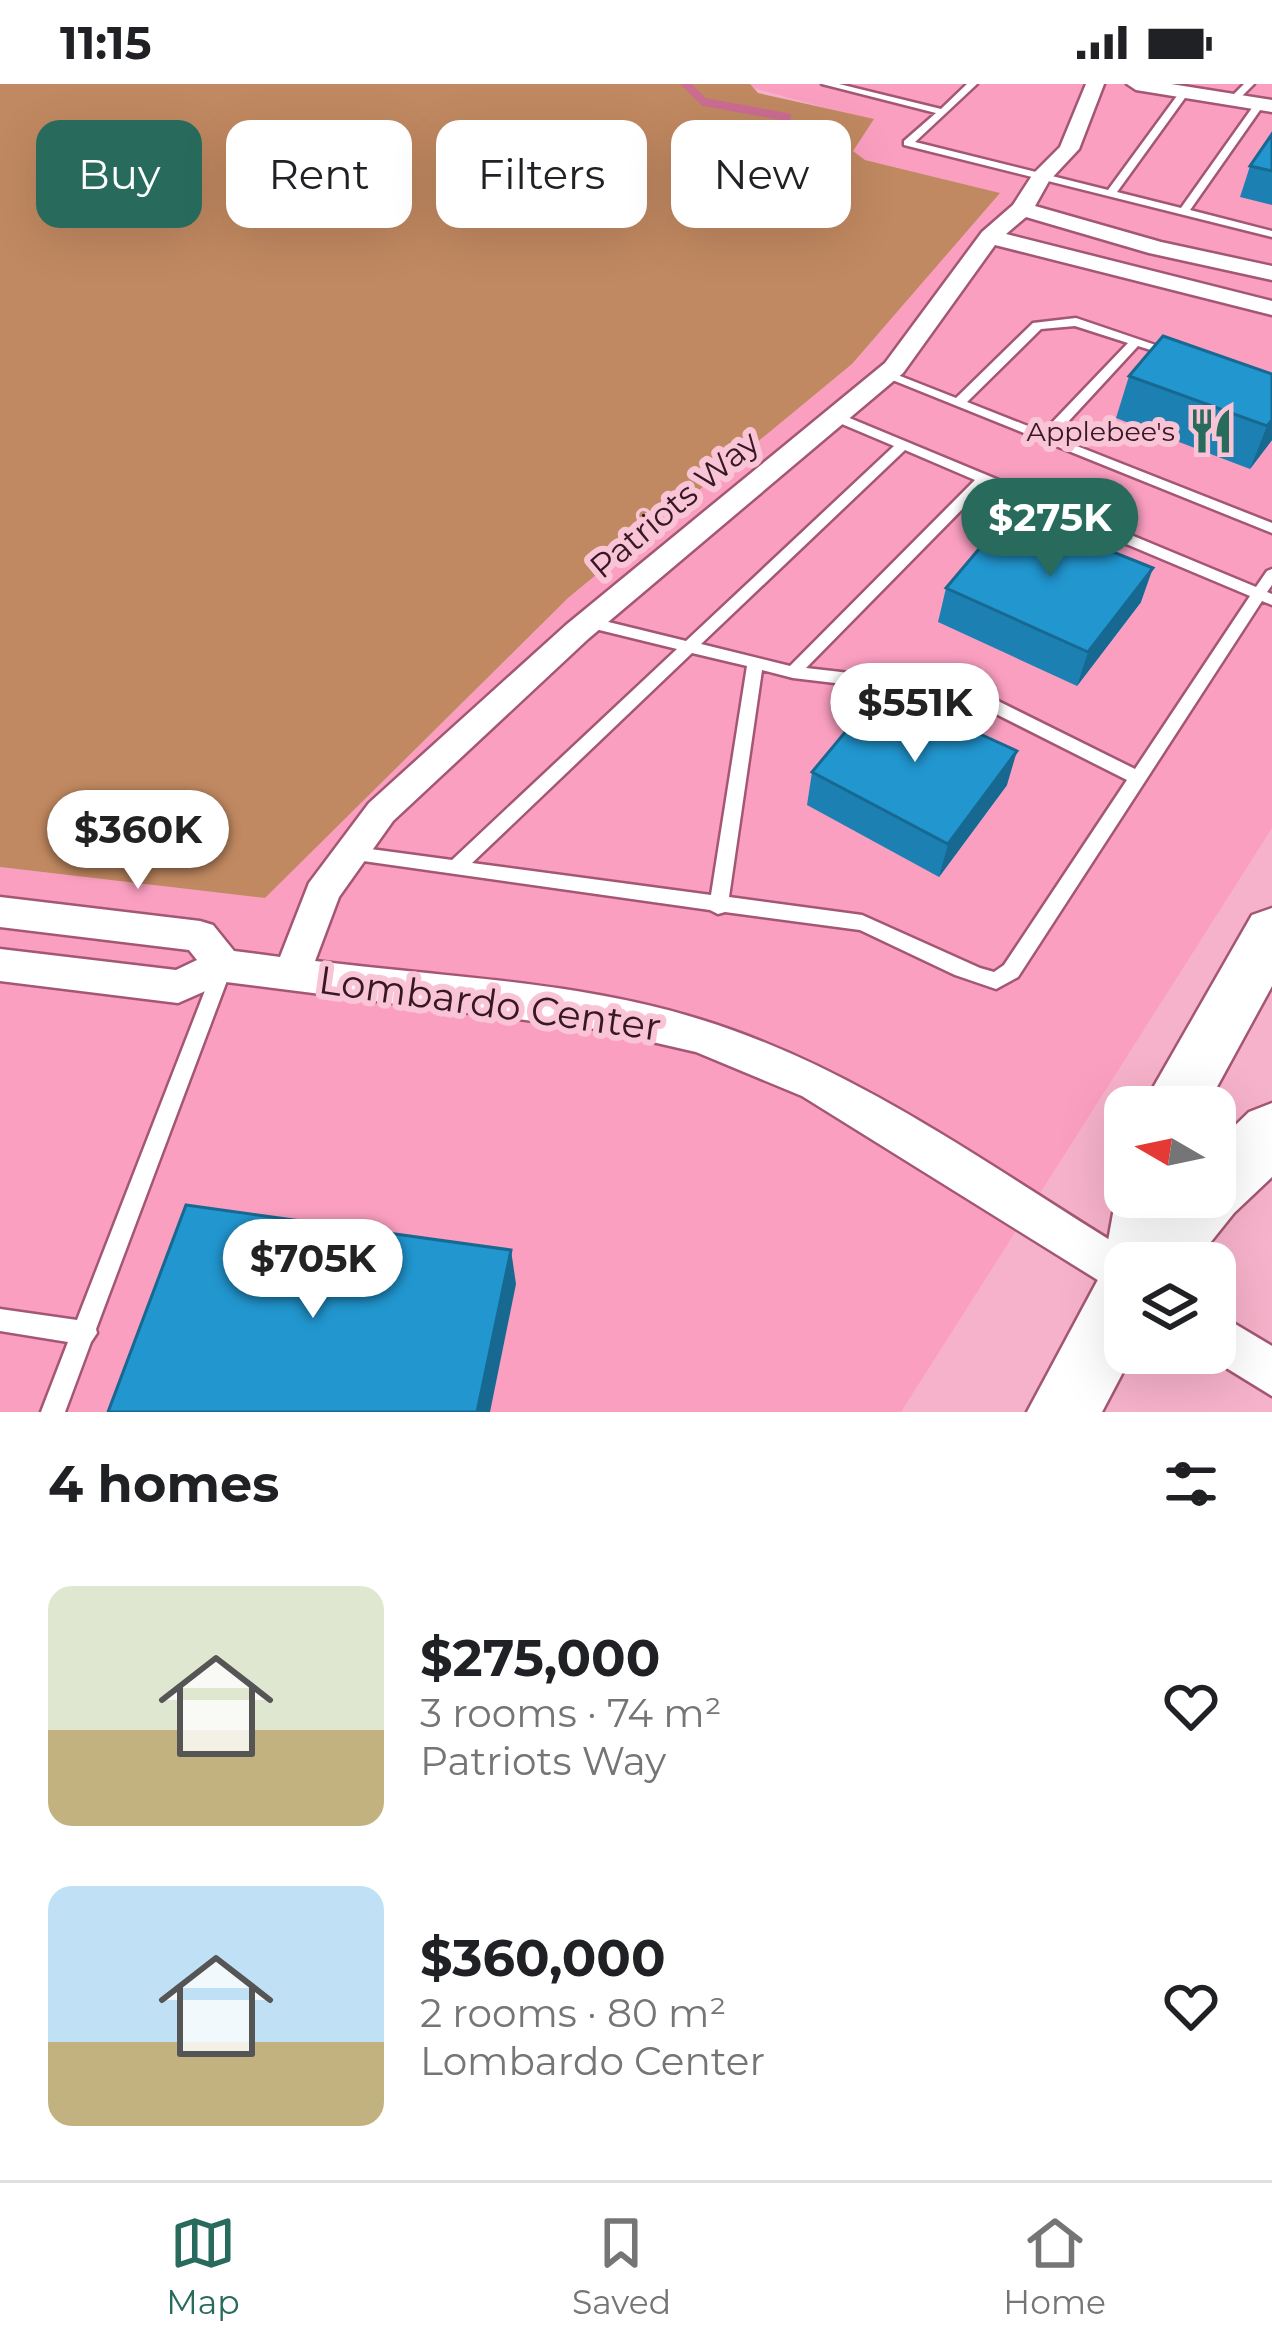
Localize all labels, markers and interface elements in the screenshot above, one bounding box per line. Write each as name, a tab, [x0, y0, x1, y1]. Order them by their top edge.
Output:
text: 11:15	[60, 15, 152, 70]
chip: Buy	[36, 120, 202, 228]
chip: Rent	[226, 120, 412, 228]
chip: Filters	[436, 120, 647, 228]
chip: New	[671, 120, 851, 228]
restaurant icon: Applebee's	[1186, 406, 1236, 456]
place label: Applebee's	[1027, 415, 1175, 448]
street label: Patriots Way	[581, 422, 767, 586]
pin: $275K	[966, 478, 1134, 580]
text: $275K	[988, 493, 1112, 541]
pin: $551K	[831, 663, 999, 765]
text: $551K	[857, 678, 973, 726]
pin: $360K	[54, 790, 222, 892]
text: $360K	[74, 805, 202, 853]
street label: Lombardo Center	[316, 955, 664, 1051]
north arrow	[1104, 1086, 1236, 1218]
map controls	[1104, 1086, 1236, 1374]
pin: $705K	[229, 1219, 397, 1321]
text: $705K	[250, 1234, 376, 1282]
button: layers	[1104, 1242, 1236, 1374]
icon: filters	[1158, 1451, 1224, 1517]
text: 4 homes	[48, 1453, 279, 1515]
text: $275,000	[420, 1627, 660, 1689]
icon: home	[144, 1634, 288, 1778]
icon: heart	[1158, 1673, 1224, 1739]
text: 3 rooms · 74 m²	[420, 1689, 722, 1737]
text: Patriots Way	[420, 1737, 666, 1785]
text: $360,000	[420, 1927, 666, 1989]
icon: home	[144, 1934, 288, 2078]
icon: heart	[1158, 1973, 1224, 2039]
text: 2 rooms · 80 m²	[420, 1989, 726, 2037]
text: Lombardo Center	[420, 2037, 765, 2085]
tab: Map	[166, 2210, 240, 2322]
tab: Saved	[572, 2210, 671, 2322]
tab: Home	[1003, 2210, 1106, 2322]

